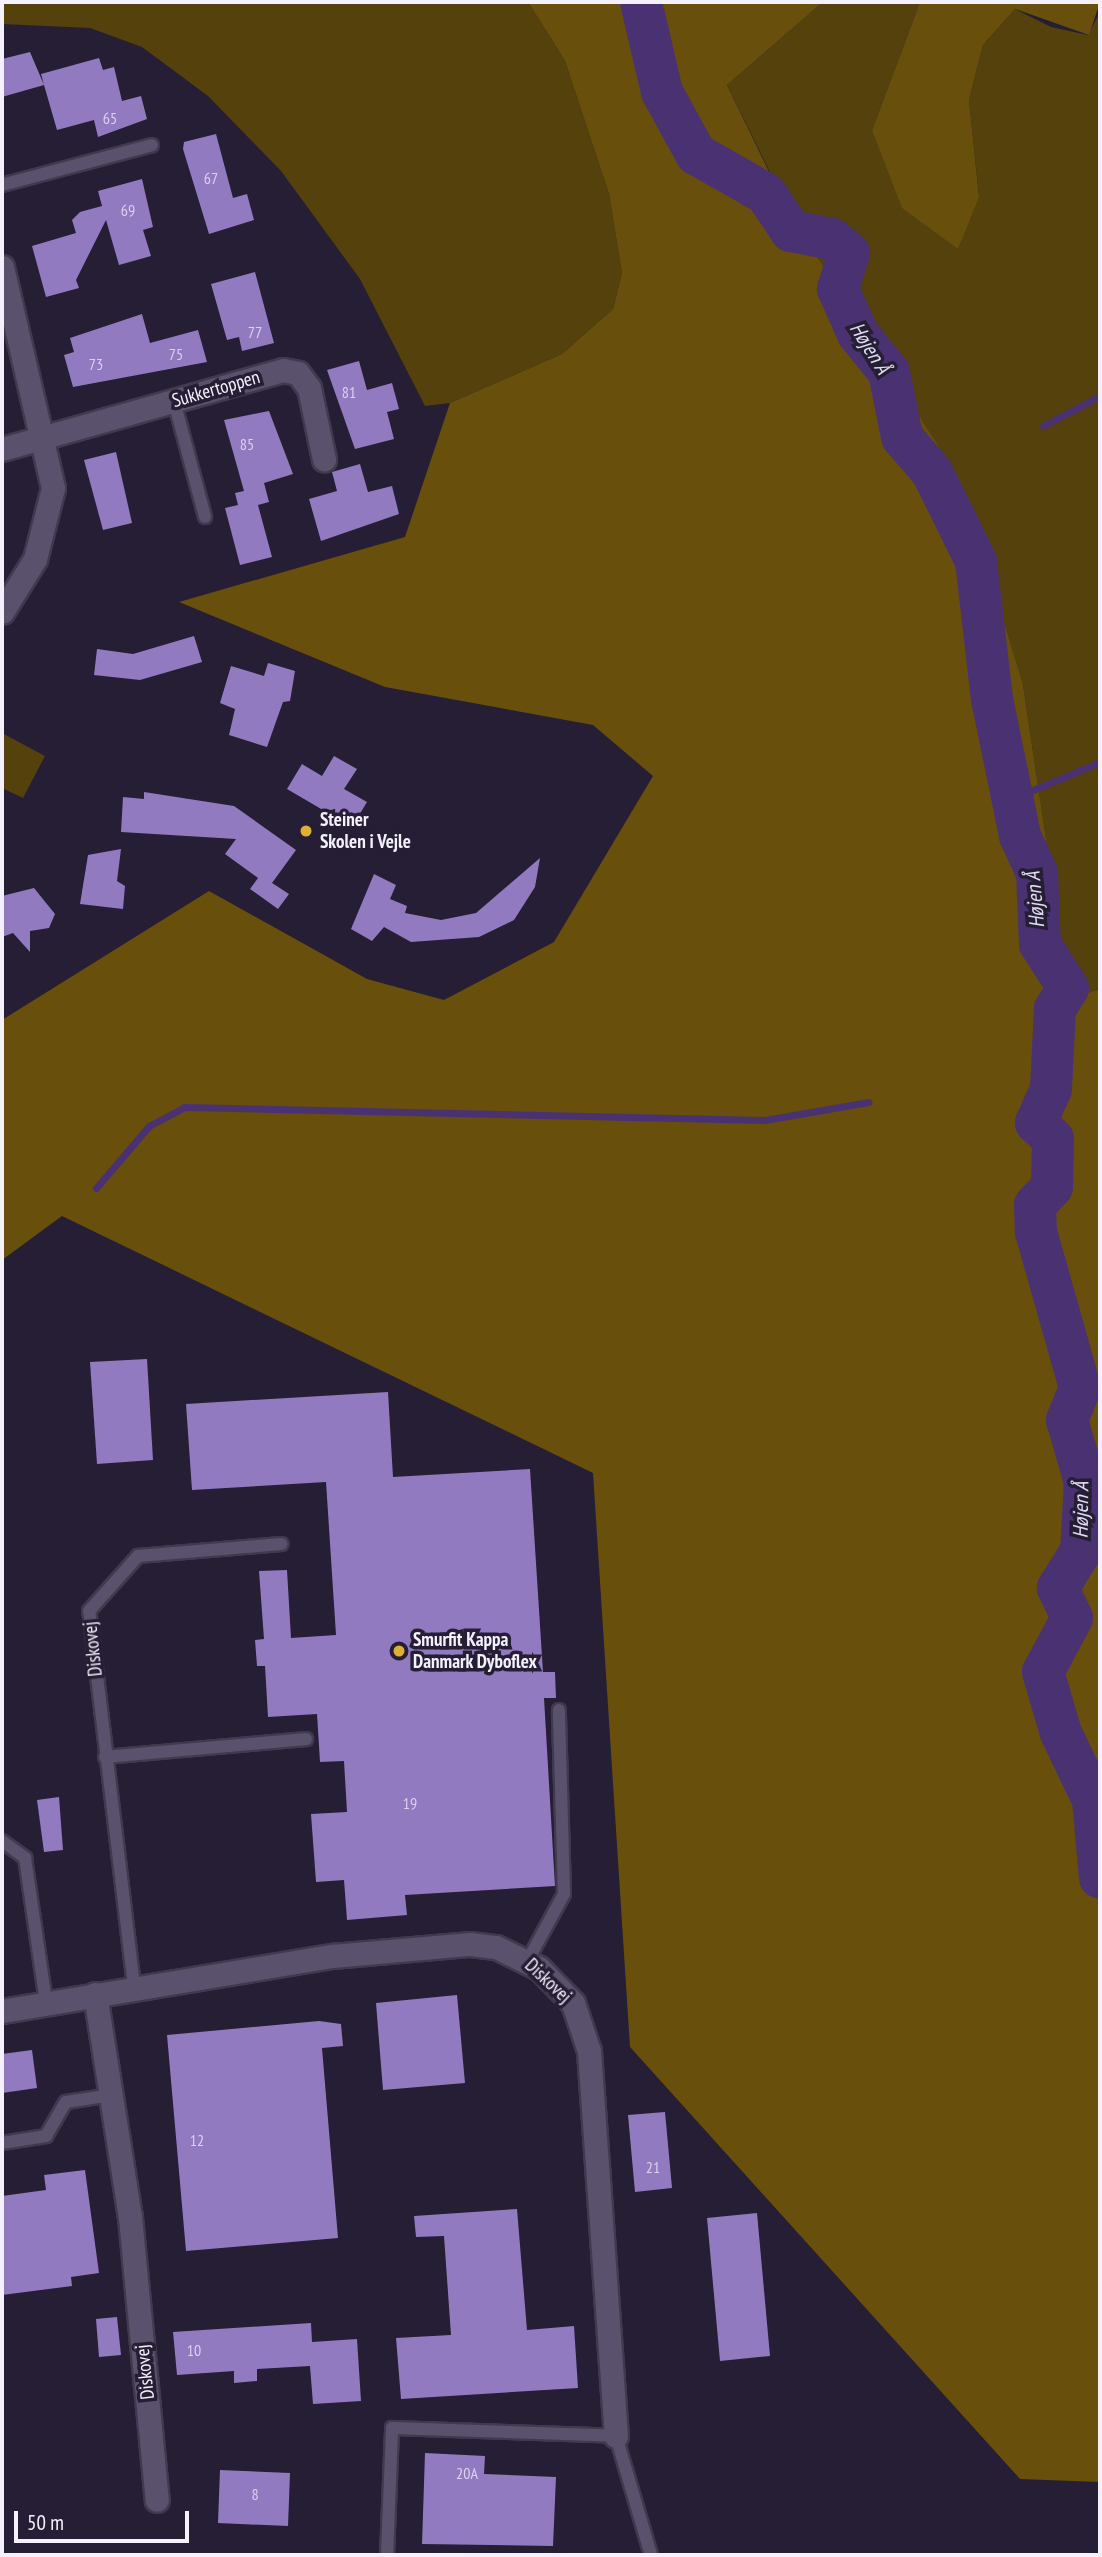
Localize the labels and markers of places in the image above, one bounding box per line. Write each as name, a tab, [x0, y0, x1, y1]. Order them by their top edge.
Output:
place label: Steiner Skolen i Vejle	[320, 809, 411, 853]
marker: Steiner Skolen i Vejle	[298, 823, 314, 839]
place label: Smurfit Kappa Danmark Dyboflex	[413, 1629, 537, 1673]
marker: Smurfit Kappa Danmark Dyboflex	[391, 1643, 407, 1659]

